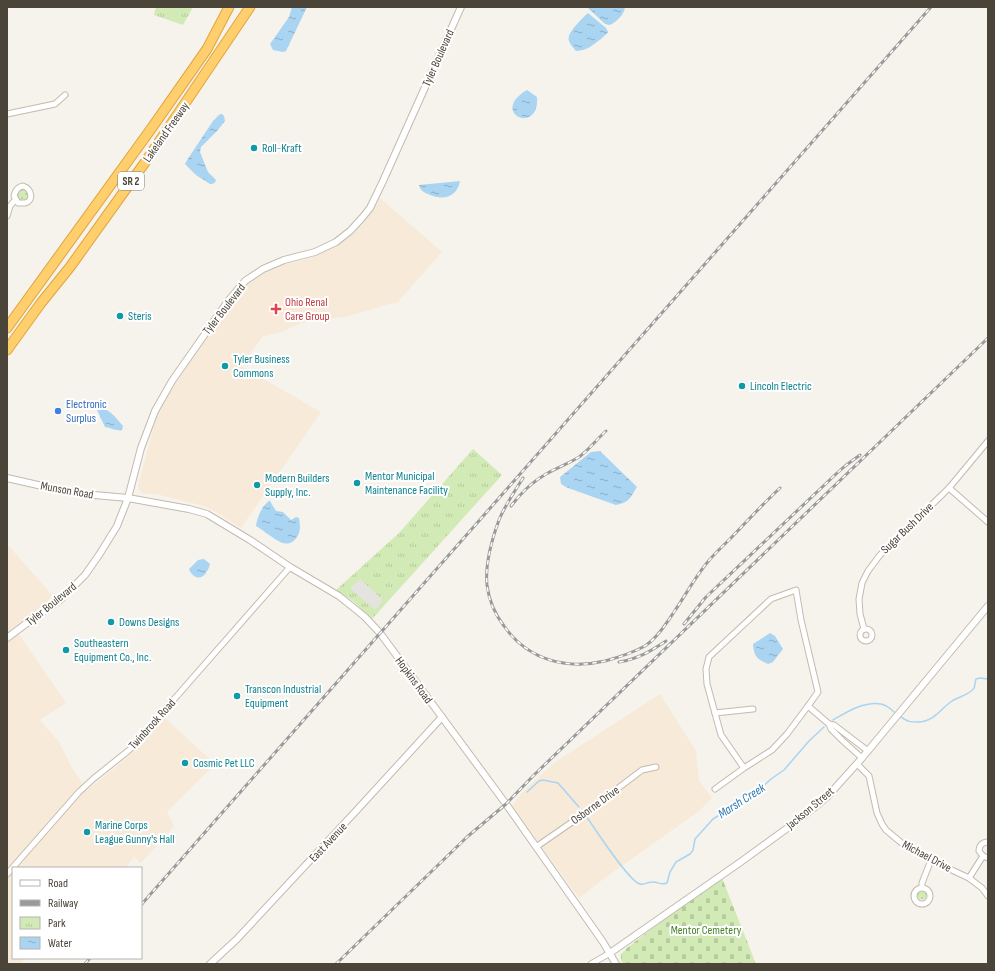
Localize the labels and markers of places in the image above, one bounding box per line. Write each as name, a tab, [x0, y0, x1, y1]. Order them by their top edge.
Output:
place label: Roll-Kraft	[262, 141, 302, 156]
marker: Roll-Kraft	[249, 143, 259, 153]
place label: Ohio Renal Care Group	[285, 295, 329, 324]
marker: Ohio Renal Care Group	[270, 303, 282, 315]
place label: Steris	[128, 309, 152, 324]
marker: Steris	[115, 311, 125, 321]
place label: Tyler Business Commons	[233, 352, 290, 381]
marker: Tyler Business Commons	[220, 361, 230, 371]
place label: Lincoln Electric	[750, 379, 812, 394]
marker: Lincoln Electric	[737, 381, 747, 391]
place label: Electronic Surplus	[66, 397, 107, 426]
marker: Electronic Surplus	[53, 406, 63, 416]
place label: Mentor Municipal Maintenance Facility	[365, 469, 448, 498]
place label: Modern Builders Supply, Inc.	[265, 471, 330, 500]
marker: Mentor Municipal Maintenance Facility	[352, 478, 362, 488]
marker: Modern Builders Supply, Inc.	[252, 480, 262, 490]
place label: Downs Designs	[119, 615, 179, 630]
marker: Downs Designs	[106, 617, 116, 627]
place label: Southeastern Equipment Co., Inc.	[74, 636, 151, 665]
marker: Southeastern Equipment Co., Inc.	[61, 645, 71, 655]
place label: Transcon Industrial Equipment	[245, 682, 321, 711]
marker: Transcon Industrial Equipment	[232, 691, 242, 701]
place label: Cosmic Pet LLC	[193, 756, 255, 771]
marker: Cosmic Pet LLC	[180, 758, 190, 768]
place label: Marine Corps League Gunny's Hall	[95, 818, 174, 847]
marker: Marine Corps League Gunny's Hall	[82, 827, 92, 837]

